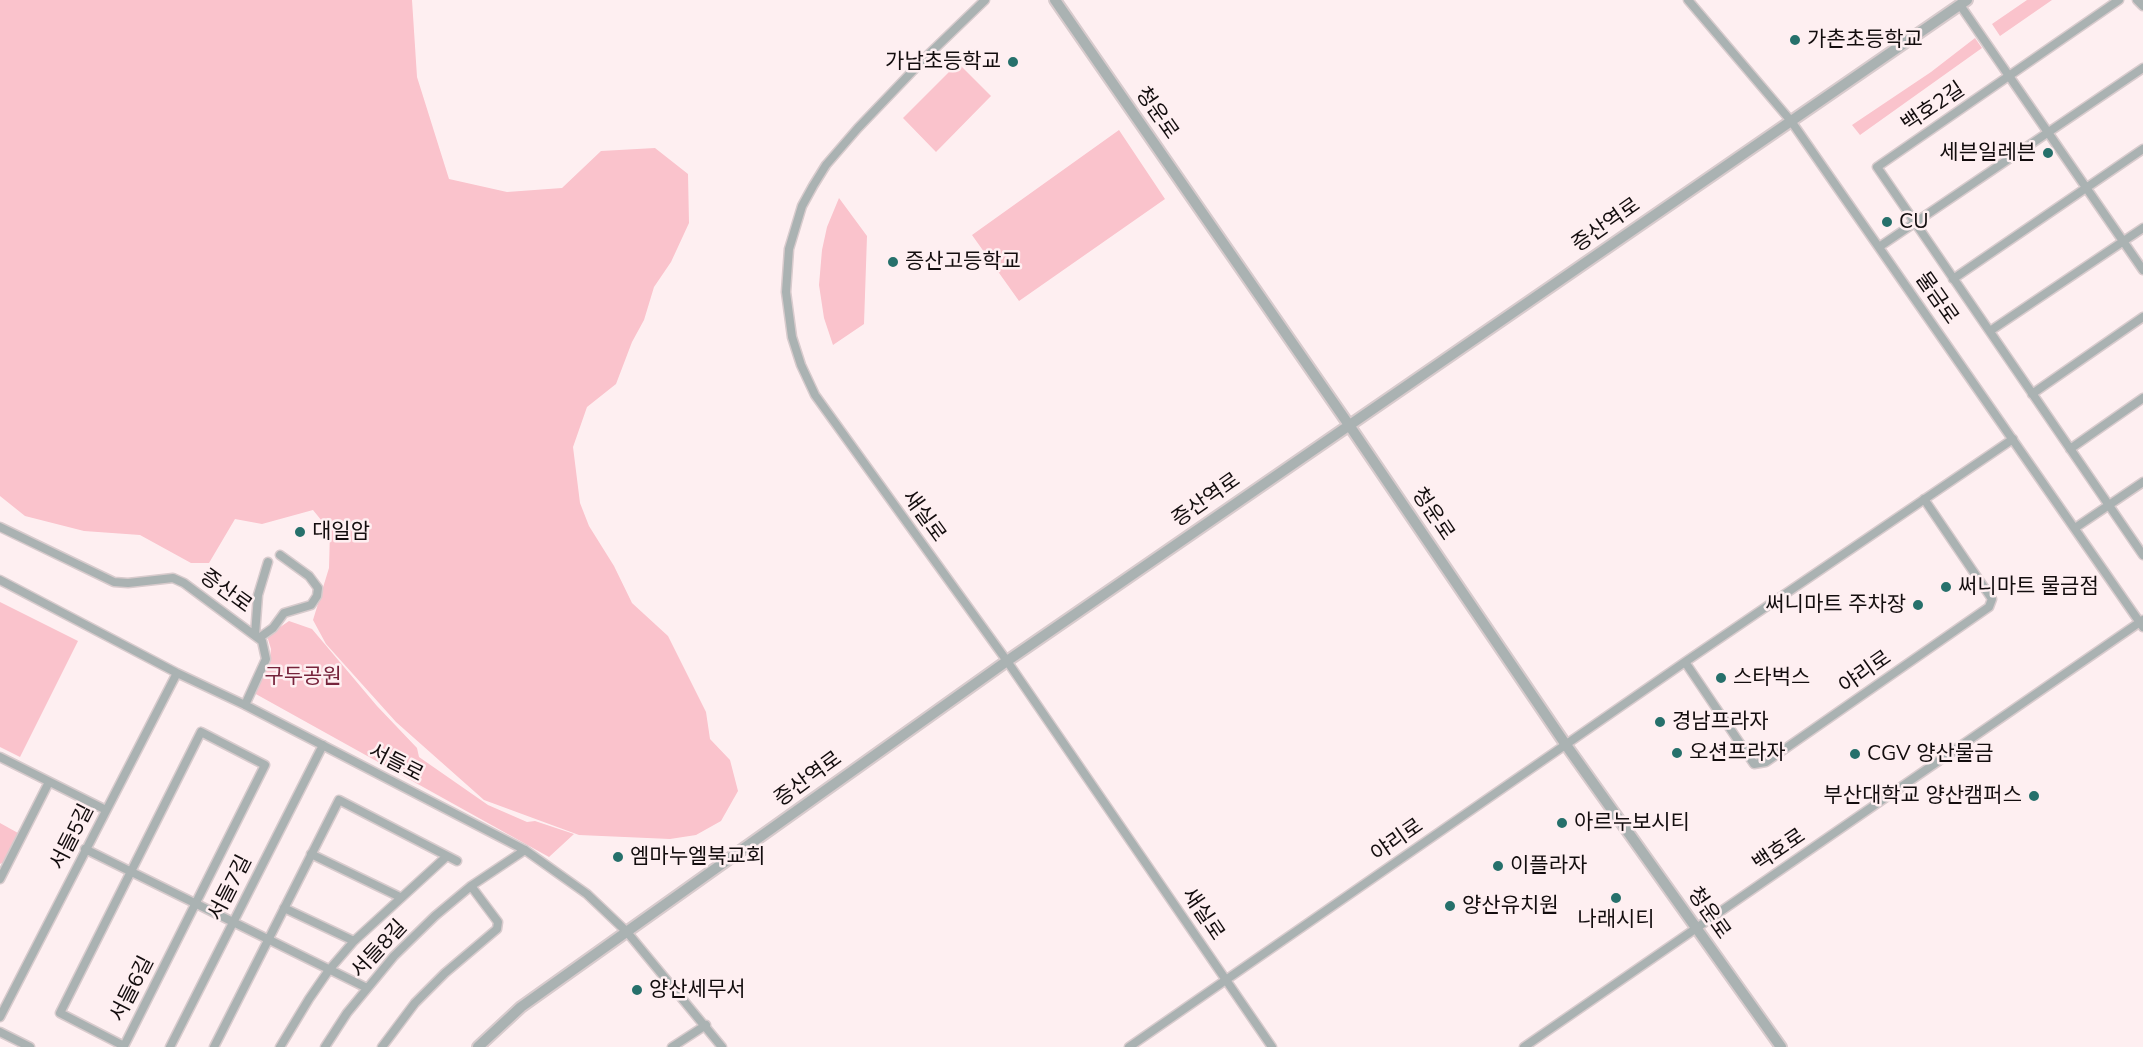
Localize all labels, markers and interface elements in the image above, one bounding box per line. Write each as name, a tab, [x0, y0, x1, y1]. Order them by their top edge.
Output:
place label: 가촌초등학교	[1807, 27, 1923, 53]
marker: 가촌초등학교	[1788, 33, 1802, 47]
place label: 가남초등학교	[885, 49, 1001, 75]
marker: 가남초등학교	[1006, 55, 1020, 69]
street label: 백호2길	[1897, 77, 1969, 137]
street label: 청운로	[1130, 82, 1184, 144]
place label: 세븐일레븐	[1939, 140, 2036, 166]
marker: 세븐일레븐	[2041, 146, 2055, 160]
street label: 증산역로	[1567, 193, 1645, 257]
place label: CU	[1899, 209, 1929, 235]
marker: CU	[1880, 215, 1894, 229]
place label: 증산고등학교	[905, 249, 1021, 275]
marker: 증산고등학교	[886, 255, 900, 269]
street label: 물금로	[1910, 267, 1964, 329]
street label: 증산역로	[1167, 468, 1245, 532]
street label: 청운로	[1406, 483, 1460, 545]
street label: 새실로	[897, 485, 951, 547]
place label: 대일암	[312, 519, 370, 545]
marker: 대일암	[293, 525, 307, 539]
street label: 증산로	[195, 564, 257, 618]
place label: 써니마트 물금점	[1958, 574, 2099, 600]
marker: 써니마트 물금점	[1939, 580, 1953, 594]
place label: 써니마트 주차장	[1765, 592, 1906, 618]
marker: 써니마트 주차장	[1911, 598, 1925, 612]
street label: 야리로	[1834, 645, 1896, 699]
park label: 구두공원	[264, 664, 342, 690]
place label: 스타벅스	[1733, 665, 1810, 691]
marker: 스타벅스	[1714, 671, 1728, 685]
place label: 경남프라자	[1672, 709, 1769, 735]
marker: 경남프라자	[1653, 715, 1667, 729]
street label: 서들로	[364, 739, 428, 787]
place label: 오션프라자	[1689, 740, 1786, 766]
place label: CGV 양산물금	[1867, 741, 1993, 767]
street label: 증산역로	[769, 746, 847, 812]
marker: 오션프라자	[1670, 746, 1684, 760]
marker: CGV 양산물금	[1848, 747, 1862, 761]
place label: 부산대학교 양산캠퍼스	[1823, 783, 2022, 809]
marker: 부산대학교 양산캠퍼스	[2027, 789, 2041, 803]
street label: 서들5길	[45, 800, 99, 874]
place label: 아르누보시티	[1574, 810, 1690, 836]
street label: 야리로	[1366, 813, 1428, 867]
marker: 아르누보시티	[1555, 816, 1569, 830]
street label: 백호로	[1748, 823, 1810, 877]
place label: 엠마누엘북교회	[630, 844, 765, 870]
marker: 엠마누엘북교회	[611, 850, 625, 864]
street label: 서들7길	[203, 851, 257, 925]
place label: 이플라자	[1510, 853, 1587, 879]
marker: 이플라자	[1491, 859, 1505, 873]
street label: 청운로	[1682, 882, 1736, 944]
street label: 새실로	[1176, 883, 1230, 945]
marker: 나래시티	[1609, 891, 1623, 905]
place label: 양산유치원	[1462, 893, 1559, 919]
marker: 양산유치원	[1443, 899, 1457, 913]
place label: 나래시티	[1577, 907, 1655, 933]
street label: 서들8길	[346, 915, 412, 983]
street label: 서들6길	[105, 952, 159, 1026]
place label: 양산세무서	[649, 977, 746, 1003]
marker: 양산세무서	[630, 983, 644, 997]

